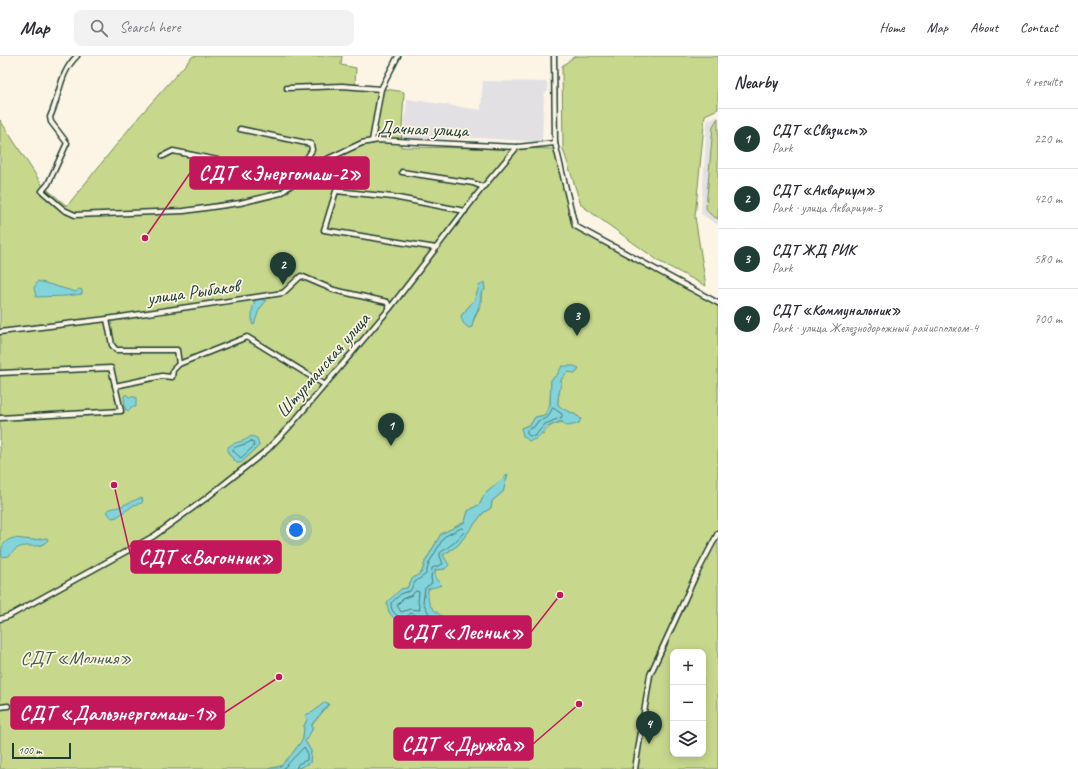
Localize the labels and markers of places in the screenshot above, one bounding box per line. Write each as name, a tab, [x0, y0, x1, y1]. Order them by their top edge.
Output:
callout: СДТ «Энергомаш-2»	[190, 157, 369, 189]
pin: 2	[270, 252, 296, 285]
pin: 3	[564, 303, 590, 336]
pin: 1	[378, 413, 404, 446]
callout: СДТ «Вагонник»	[131, 541, 281, 573]
callout: СДТ «Лесник»	[394, 616, 531, 648]
callout: СДТ «Дальэнергомаш-1»	[11, 697, 224, 729]
pin: 4	[636, 711, 662, 744]
callout: СДТ «Дружба»	[394, 728, 533, 760]

